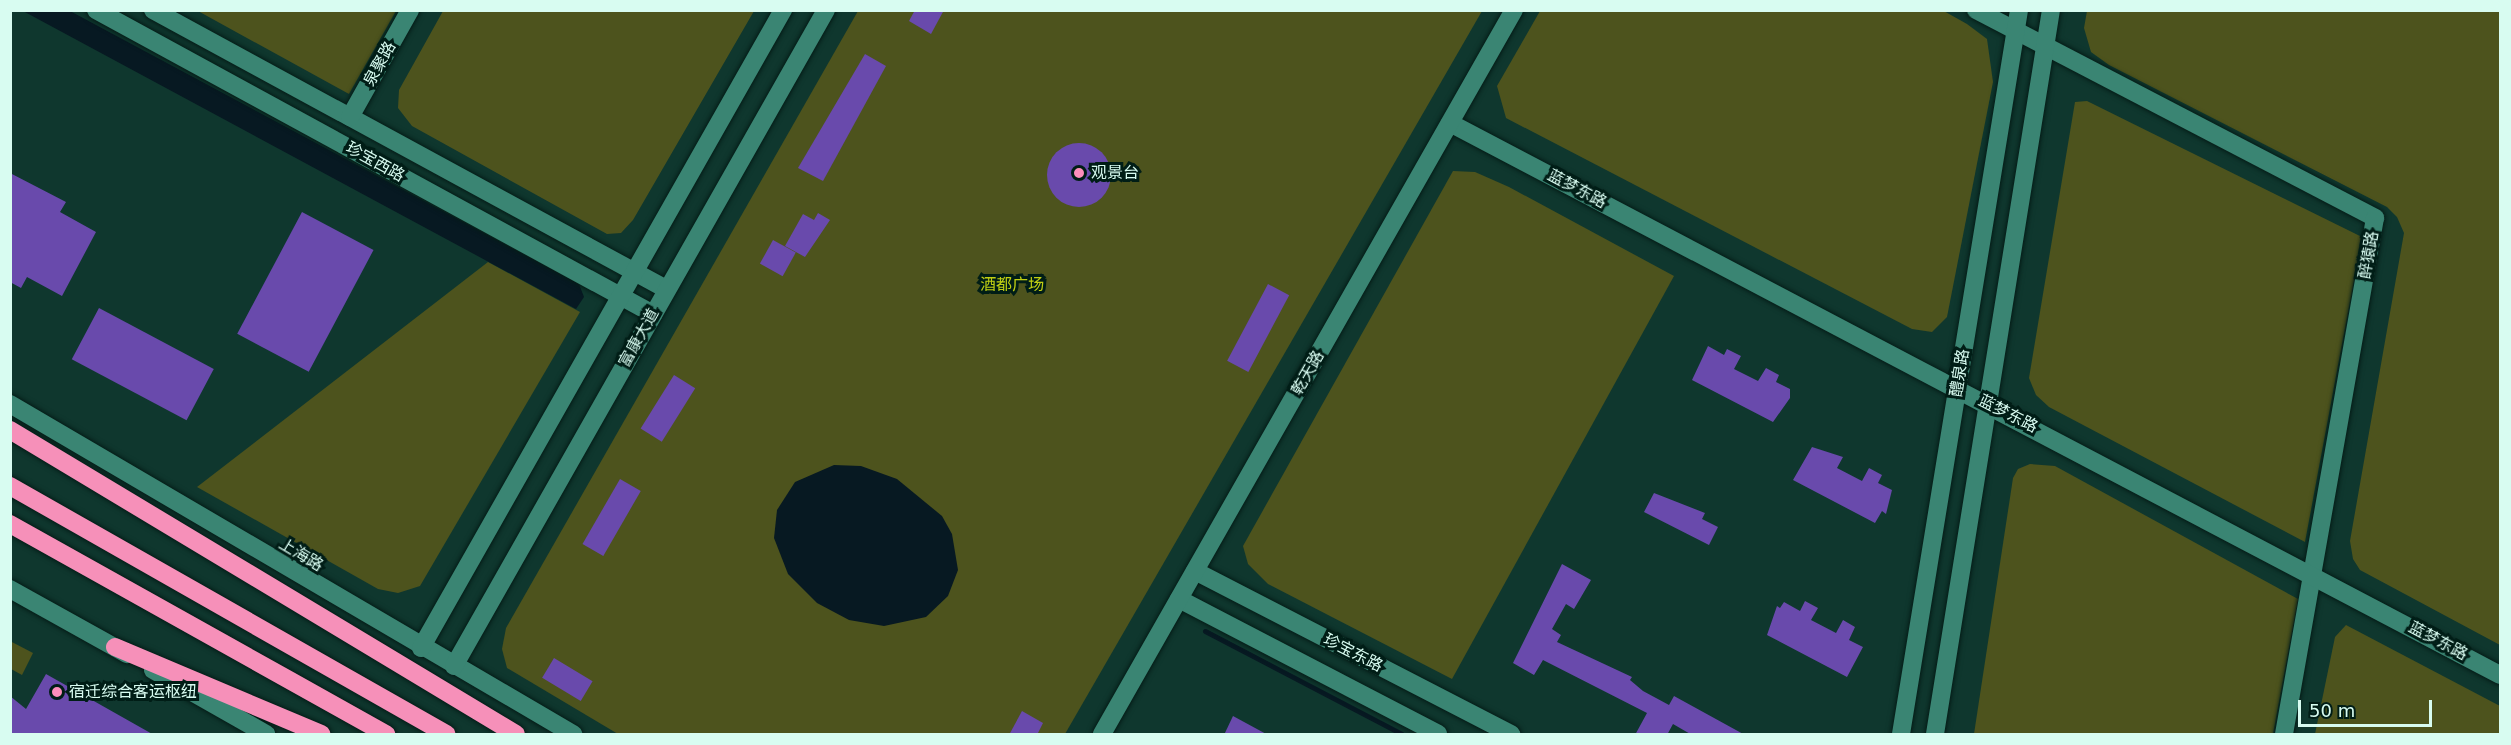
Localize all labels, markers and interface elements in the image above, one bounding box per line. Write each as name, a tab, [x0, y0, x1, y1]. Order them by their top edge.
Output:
street label: 泉聚路	[360, 38, 400, 90]
street label: 珍宝西路	[342, 138, 408, 186]
place label: 观景台	[1091, 163, 1139, 183]
marker: 观景台	[1072, 166, 1086, 180]
street label: 蓝梦东路	[1544, 166, 1610, 212]
street label: 醉猿路	[2355, 230, 2383, 280]
park label: 酒都广场	[980, 275, 1044, 295]
street label: 富康大道	[615, 305, 663, 371]
street label: 乾天路	[1288, 347, 1328, 399]
street label: 醴泉路	[1947, 348, 1973, 398]
street label: 蓝梦东路	[1975, 391, 2041, 437]
street label: 上海路	[275, 534, 327, 576]
street label: 蓝梦东路	[2405, 618, 2471, 664]
street label: 珍宝东路	[1320, 630, 1386, 676]
place label: 宿迁综合客运枢纽	[69, 682, 197, 702]
marker: 宿迁综合客运枢纽	[50, 685, 64, 699]
scale bar	[2301, 688, 2434, 726]
text: 50 m	[2309, 700, 2355, 721]

